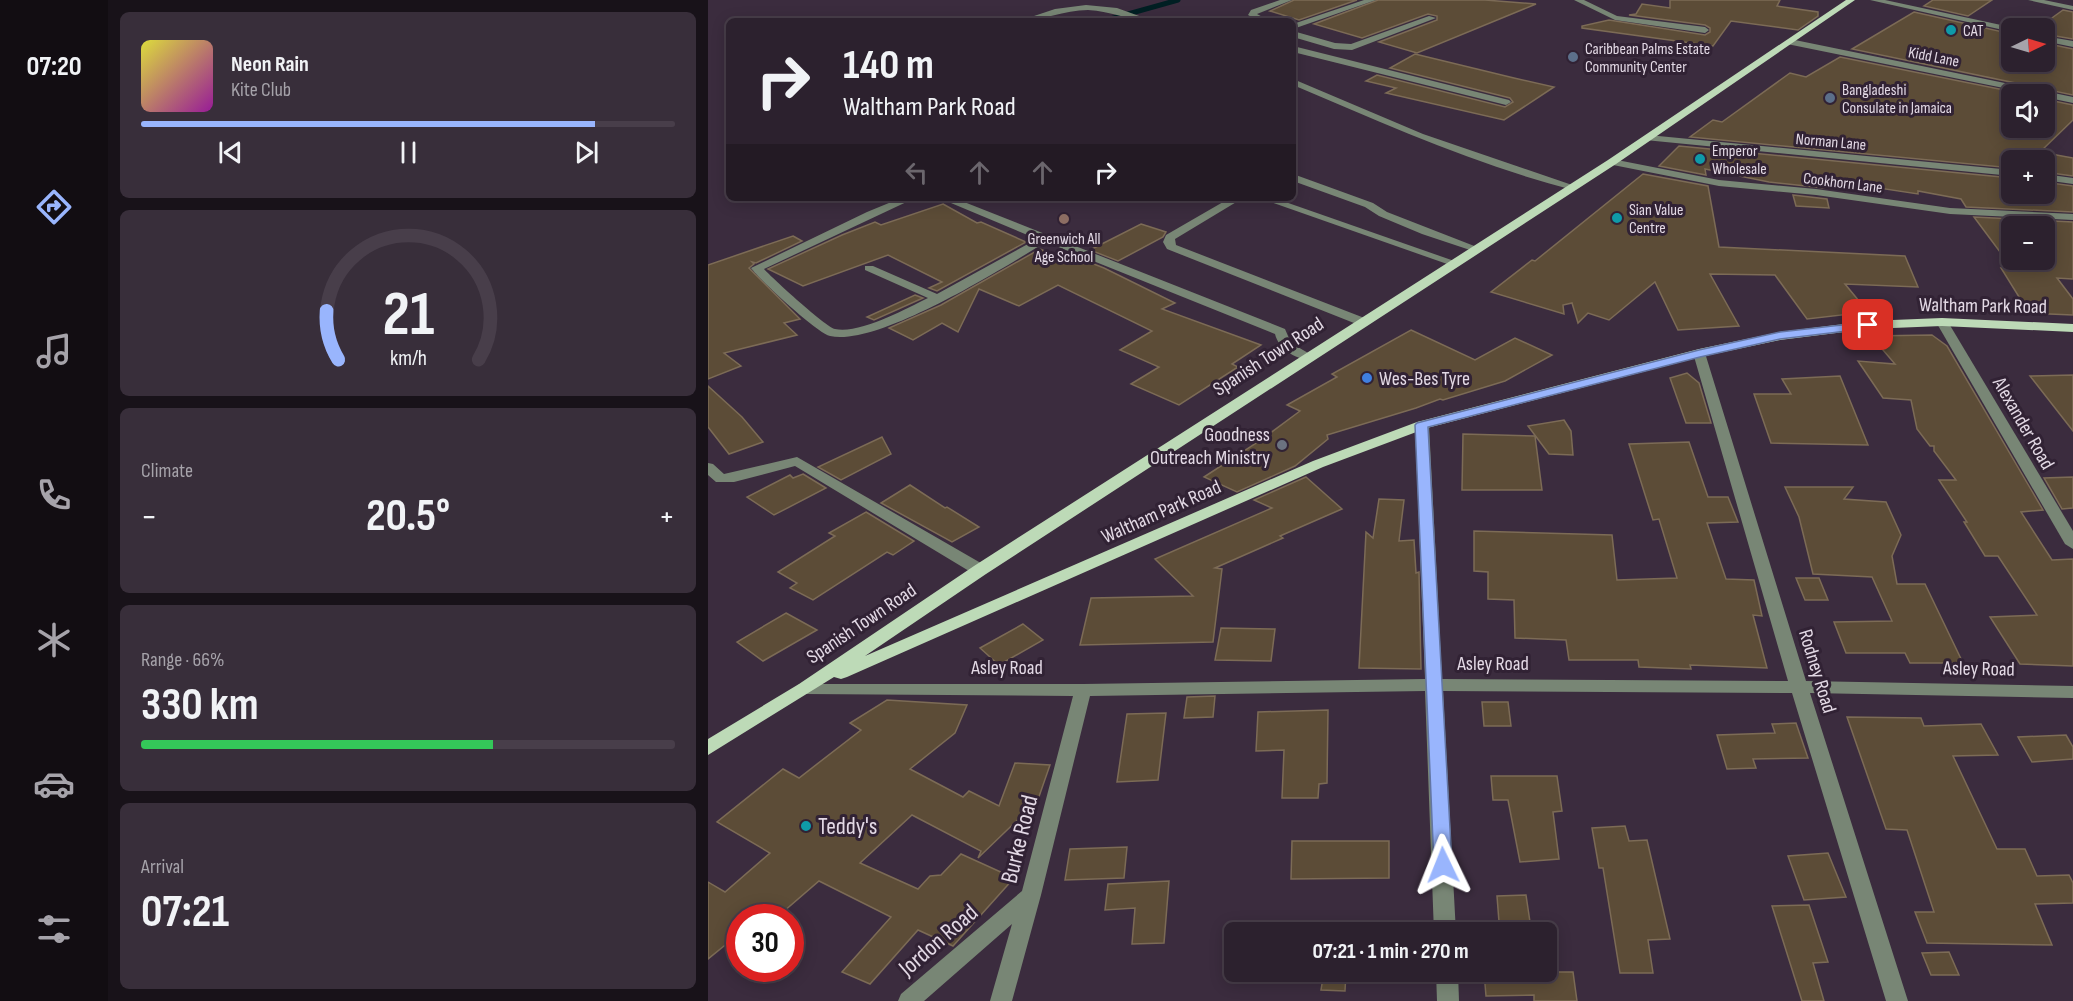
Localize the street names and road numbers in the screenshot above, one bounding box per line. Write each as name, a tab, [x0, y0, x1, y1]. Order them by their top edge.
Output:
street label: Kidd Lane	[1907, 43, 1961, 72]
street label: Norman Lane	[1795, 130, 1867, 155]
street label: Cookhorn Lane	[1802, 169, 1884, 198]
street label: Waltham Park Road	[1919, 293, 2047, 319]
street label: Spanish Town Road	[1209, 312, 1328, 401]
street label: Alexander Road	[1987, 372, 2059, 474]
street label: Waltham Park Road	[1098, 475, 1225, 549]
street label: Spanish Town Road	[802, 578, 921, 669]
street label: Rodney Road	[1793, 627, 1841, 716]
street label: Asley Road	[1456, 652, 1529, 676]
street label: Asley Road	[970, 656, 1043, 680]
street label: Asley Road	[1942, 656, 2015, 682]
street label: Burke Road	[995, 792, 1044, 886]
street label: Jordon Road	[892, 898, 984, 983]

